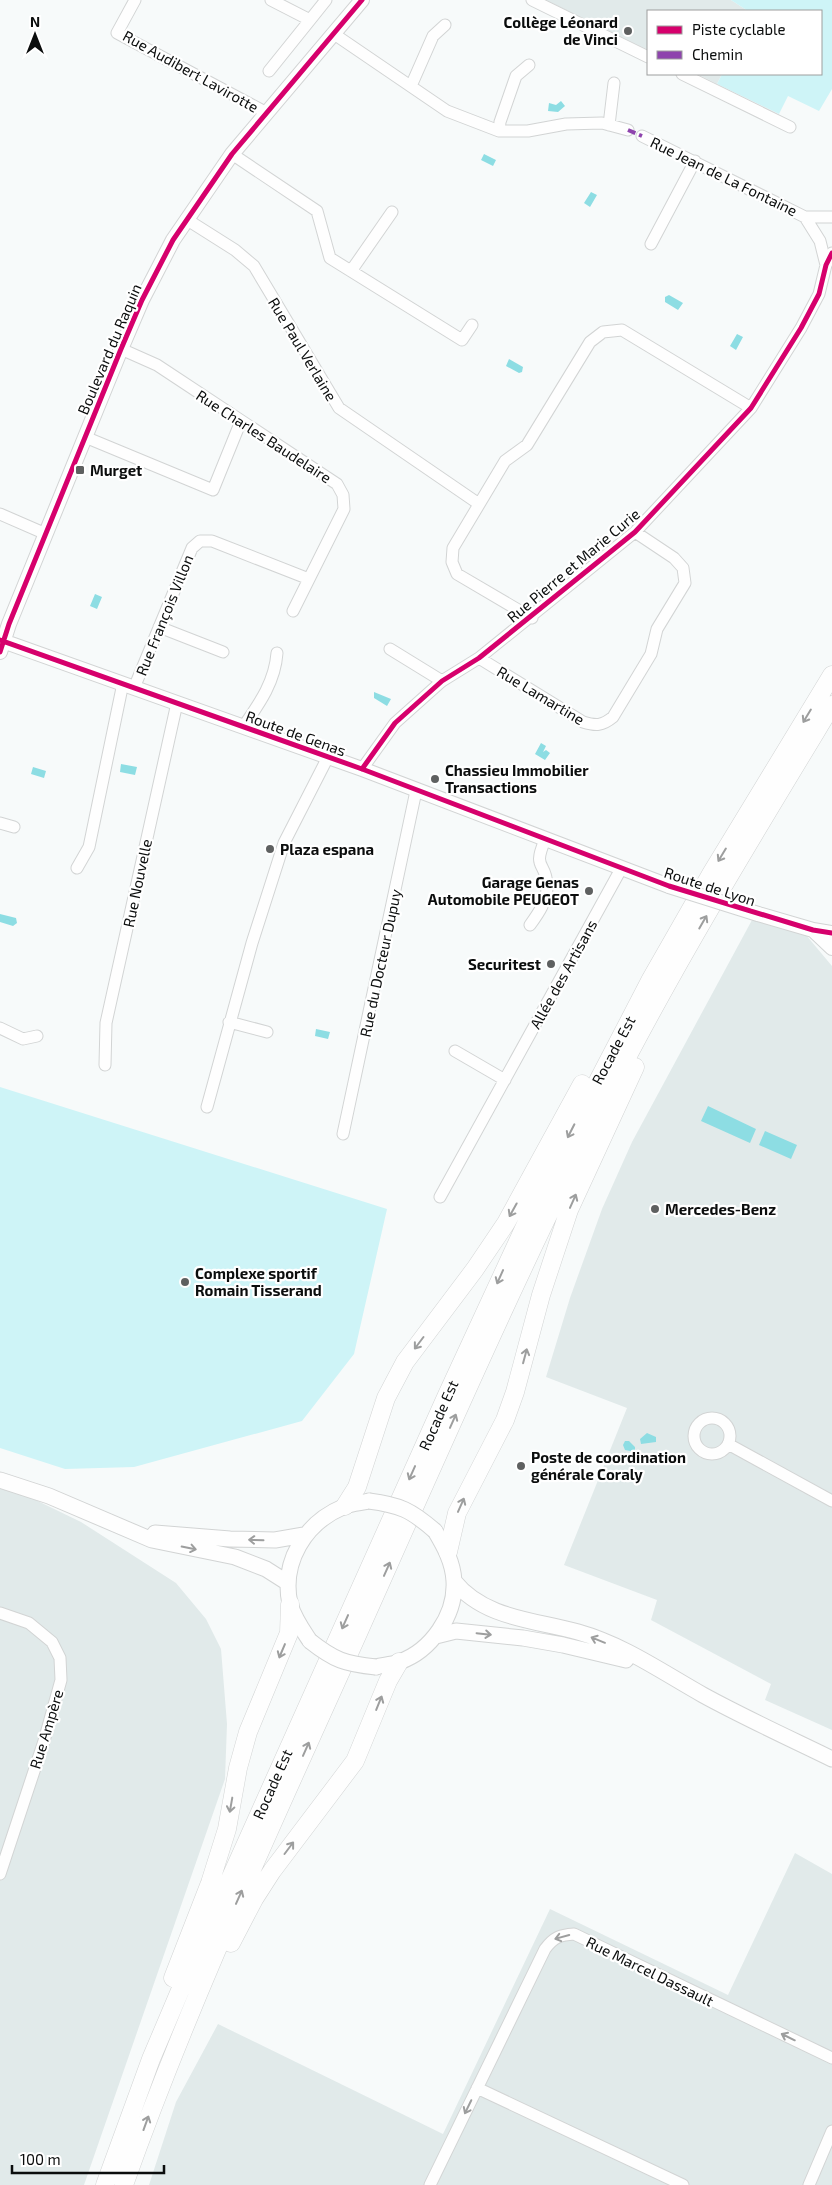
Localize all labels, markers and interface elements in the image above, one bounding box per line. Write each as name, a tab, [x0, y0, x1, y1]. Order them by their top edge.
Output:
north arrow	[10, 10, 60, 60]
legend	[647, 10, 822, 75]
text: N	[30, 13, 40, 30]
place label: Collège Léonard de Vinci	[504, 13, 618, 48]
text: Piste cyclable	[692, 20, 786, 38]
marker: Collège Léonard de Vinci	[622, 25, 634, 37]
street label: Rue Audibert Lavirotte	[120, 26, 262, 116]
text: Chemin	[692, 45, 743, 63]
street label: Rue Jean de La Fontaine	[648, 133, 800, 219]
street label: Boulevard du Raquin	[73, 281, 145, 417]
street label: Rue Paul Verlaine	[265, 294, 341, 404]
street label: Rue Charles Baudelaire	[193, 386, 335, 486]
place label: Murget	[90, 461, 142, 479]
marker: Murget	[74, 464, 86, 476]
street label: Rue Pierre et Marie Curie	[503, 504, 643, 626]
street label: Rue François Villon	[131, 552, 197, 679]
street label: Rue Lamartine	[494, 662, 588, 728]
street label: Route de Genas	[243, 707, 349, 759]
one-way arrow	[801, 709, 811, 723]
place label: Chassieu Immobilier Transactions	[445, 761, 589, 796]
marker: Chassieu Immobilier Transactions	[429, 773, 441, 785]
street label: Rue Nouvelle	[119, 837, 155, 929]
place label: Plaza espana	[280, 840, 374, 858]
marker: Plaza espana	[264, 843, 276, 855]
one-way arrow	[716, 848, 726, 862]
street label: Route de Lyon	[662, 863, 758, 909]
place label: Garage Genas Automobile PEUGEOT	[428, 873, 579, 908]
marker: Garage Genas Automobile PEUGEOT	[583, 885, 595, 897]
street label: Rue du Docteur Dupuy	[356, 887, 404, 1039]
one-way arrow	[698, 915, 708, 930]
street label: Allée des Artisans	[526, 916, 600, 1032]
place label: Securitest	[468, 955, 541, 973]
marker: Securitest	[545, 958, 557, 970]
street label: Rocade Est	[587, 1012, 639, 1087]
one-way arrow	[566, 1123, 575, 1138]
one-way arrow	[569, 1194, 579, 1209]
place label: Mercedes-Benz	[665, 1200, 776, 1218]
one-way arrow	[508, 1203, 518, 1218]
marker: Mercedes-Benz	[649, 1203, 661, 1215]
place label: Complexe sportif Romain Tisserand	[195, 1264, 322, 1299]
one-way arrow	[495, 1269, 504, 1284]
marker: Complexe sportif Romain Tisserand	[179, 1276, 191, 1288]
one-way arrow	[414, 1336, 425, 1349]
one-way arrow	[521, 1349, 530, 1365]
street label: Rocade Est	[415, 1377, 462, 1453]
one-way arrow	[449, 1414, 459, 1429]
place label: Poste de coordination générale Coraly	[531, 1448, 686, 1484]
marker: Poste de coordination générale Coraly	[515, 1460, 527, 1472]
one-way arrow	[406, 1465, 416, 1480]
one-way arrow	[456, 1498, 466, 1513]
one-way arrow	[248, 1535, 264, 1544]
one-way arrow	[180, 1543, 196, 1553]
one-way arrow	[382, 1562, 392, 1577]
one-way arrow	[340, 1614, 350, 1629]
one-way arrow	[475, 1629, 491, 1639]
one-way arrow	[591, 1634, 606, 1644]
one-way arrow	[276, 1643, 286, 1658]
street label: Rue Ampère	[25, 1687, 67, 1771]
one-way arrow	[375, 1696, 385, 1711]
one-way arrow	[301, 1742, 311, 1757]
street label: Rocade Est	[249, 1746, 296, 1822]
one-way arrow	[226, 1796, 236, 1812]
one-way arrow	[284, 1842, 295, 1855]
one-way arrow	[235, 1890, 245, 1905]
one-way arrow	[554, 1932, 570, 1942]
street label: Rue Marcel Dassault	[583, 1932, 717, 2010]
one-way arrow	[781, 2031, 796, 2041]
one-way arrow	[463, 2099, 473, 2114]
one-way arrow	[142, 2115, 151, 2131]
scale bar	[12, 2142, 165, 2174]
text: 100 m	[20, 2150, 61, 2168]

